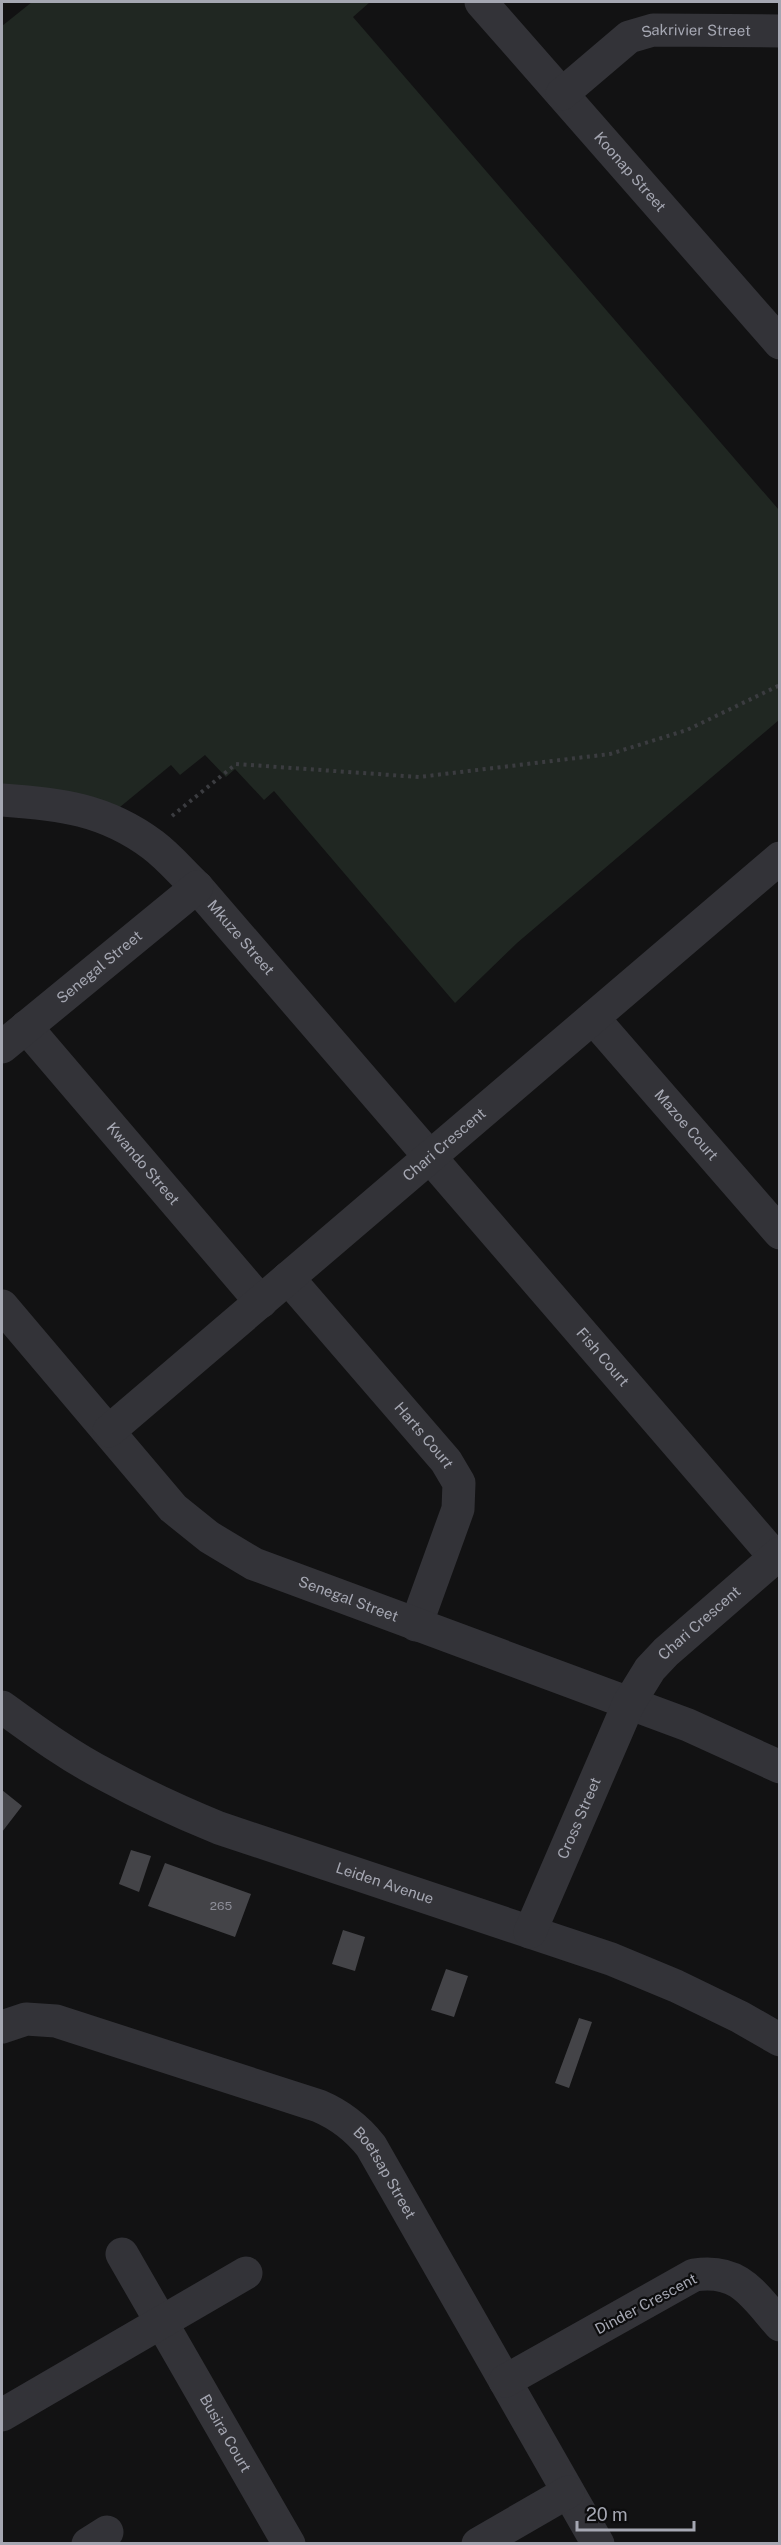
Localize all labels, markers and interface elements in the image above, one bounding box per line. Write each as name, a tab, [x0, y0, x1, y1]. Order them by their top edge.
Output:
street label: Sakrivier Street	[639, 21, 751, 41]
street label: Koonap Street	[591, 128, 670, 215]
street label: Mkuze Street	[204, 896, 278, 978]
street label: Senegal Street	[53, 927, 145, 1007]
street label: Mazoe Court	[651, 1086, 722, 1164]
street label: Chari Crescent	[399, 1104, 489, 1184]
street label: Kwando Street	[103, 1119, 183, 1208]
street label: Fish Court	[573, 1324, 633, 1390]
street label: Harts Court	[391, 1399, 457, 1471]
street label: Senegal Street	[296, 1572, 401, 1625]
street label: Chari Crescent	[654, 1582, 744, 1663]
street label: Cross Street	[554, 1774, 604, 1861]
street label: Leiden Avenue	[334, 1859, 436, 1907]
house number: 265	[210, 1899, 232, 1913]
street label: Boetsap Street	[350, 2123, 420, 2222]
street label: Dinder Crescent	[592, 2270, 700, 2338]
street label: Busira Court	[197, 2391, 255, 2475]
scale bar	[577, 2494, 694, 2532]
text: 20 m	[586, 2504, 628, 2525]

